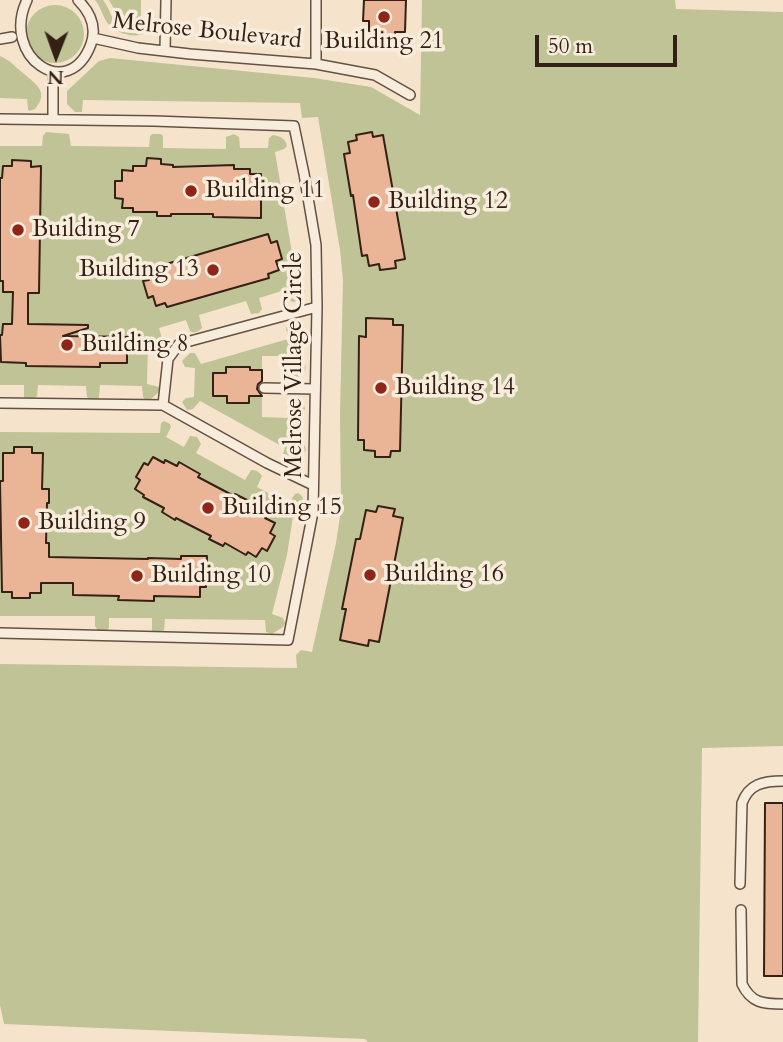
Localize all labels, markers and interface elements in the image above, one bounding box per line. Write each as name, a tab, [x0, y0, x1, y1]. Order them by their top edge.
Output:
street label: Melrose Boulevard	[111, 8, 303, 56]
marker: Building 21	[376, 9, 392, 25]
north arrow	[21, 21, 91, 91]
scale bar	[538, 21, 680, 65]
place label: Building 21	[324, 28, 444, 56]
text: 50 m	[548, 32, 593, 61]
text: N	[47, 64, 64, 90]
place label: Building 11	[205, 177, 325, 205]
marker: Building 11	[183, 183, 199, 199]
place label: Building 12	[388, 188, 508, 216]
marker: Building 12	[366, 194, 382, 210]
place label: Building 7	[32, 216, 140, 244]
marker: Building 7	[10, 222, 26, 238]
street label: Melrose Village Circle	[281, 252, 309, 478]
place label: Building 13	[79, 256, 199, 284]
marker: Building 13	[205, 262, 221, 278]
place label: Building 8	[81, 331, 189, 359]
marker: Building 8	[59, 337, 75, 353]
place label: Building 14	[395, 374, 515, 402]
marker: Building 14	[373, 380, 389, 396]
place label: Building 15	[222, 494, 342, 522]
marker: Building 15	[200, 500, 216, 516]
place label: Building 9	[38, 509, 146, 537]
marker: Building 9	[16, 515, 32, 531]
place label: Building 16	[384, 561, 504, 589]
place label: Building 10	[151, 562, 271, 590]
marker: Building 16	[362, 567, 378, 583]
marker: Building 10	[129, 568, 145, 584]

